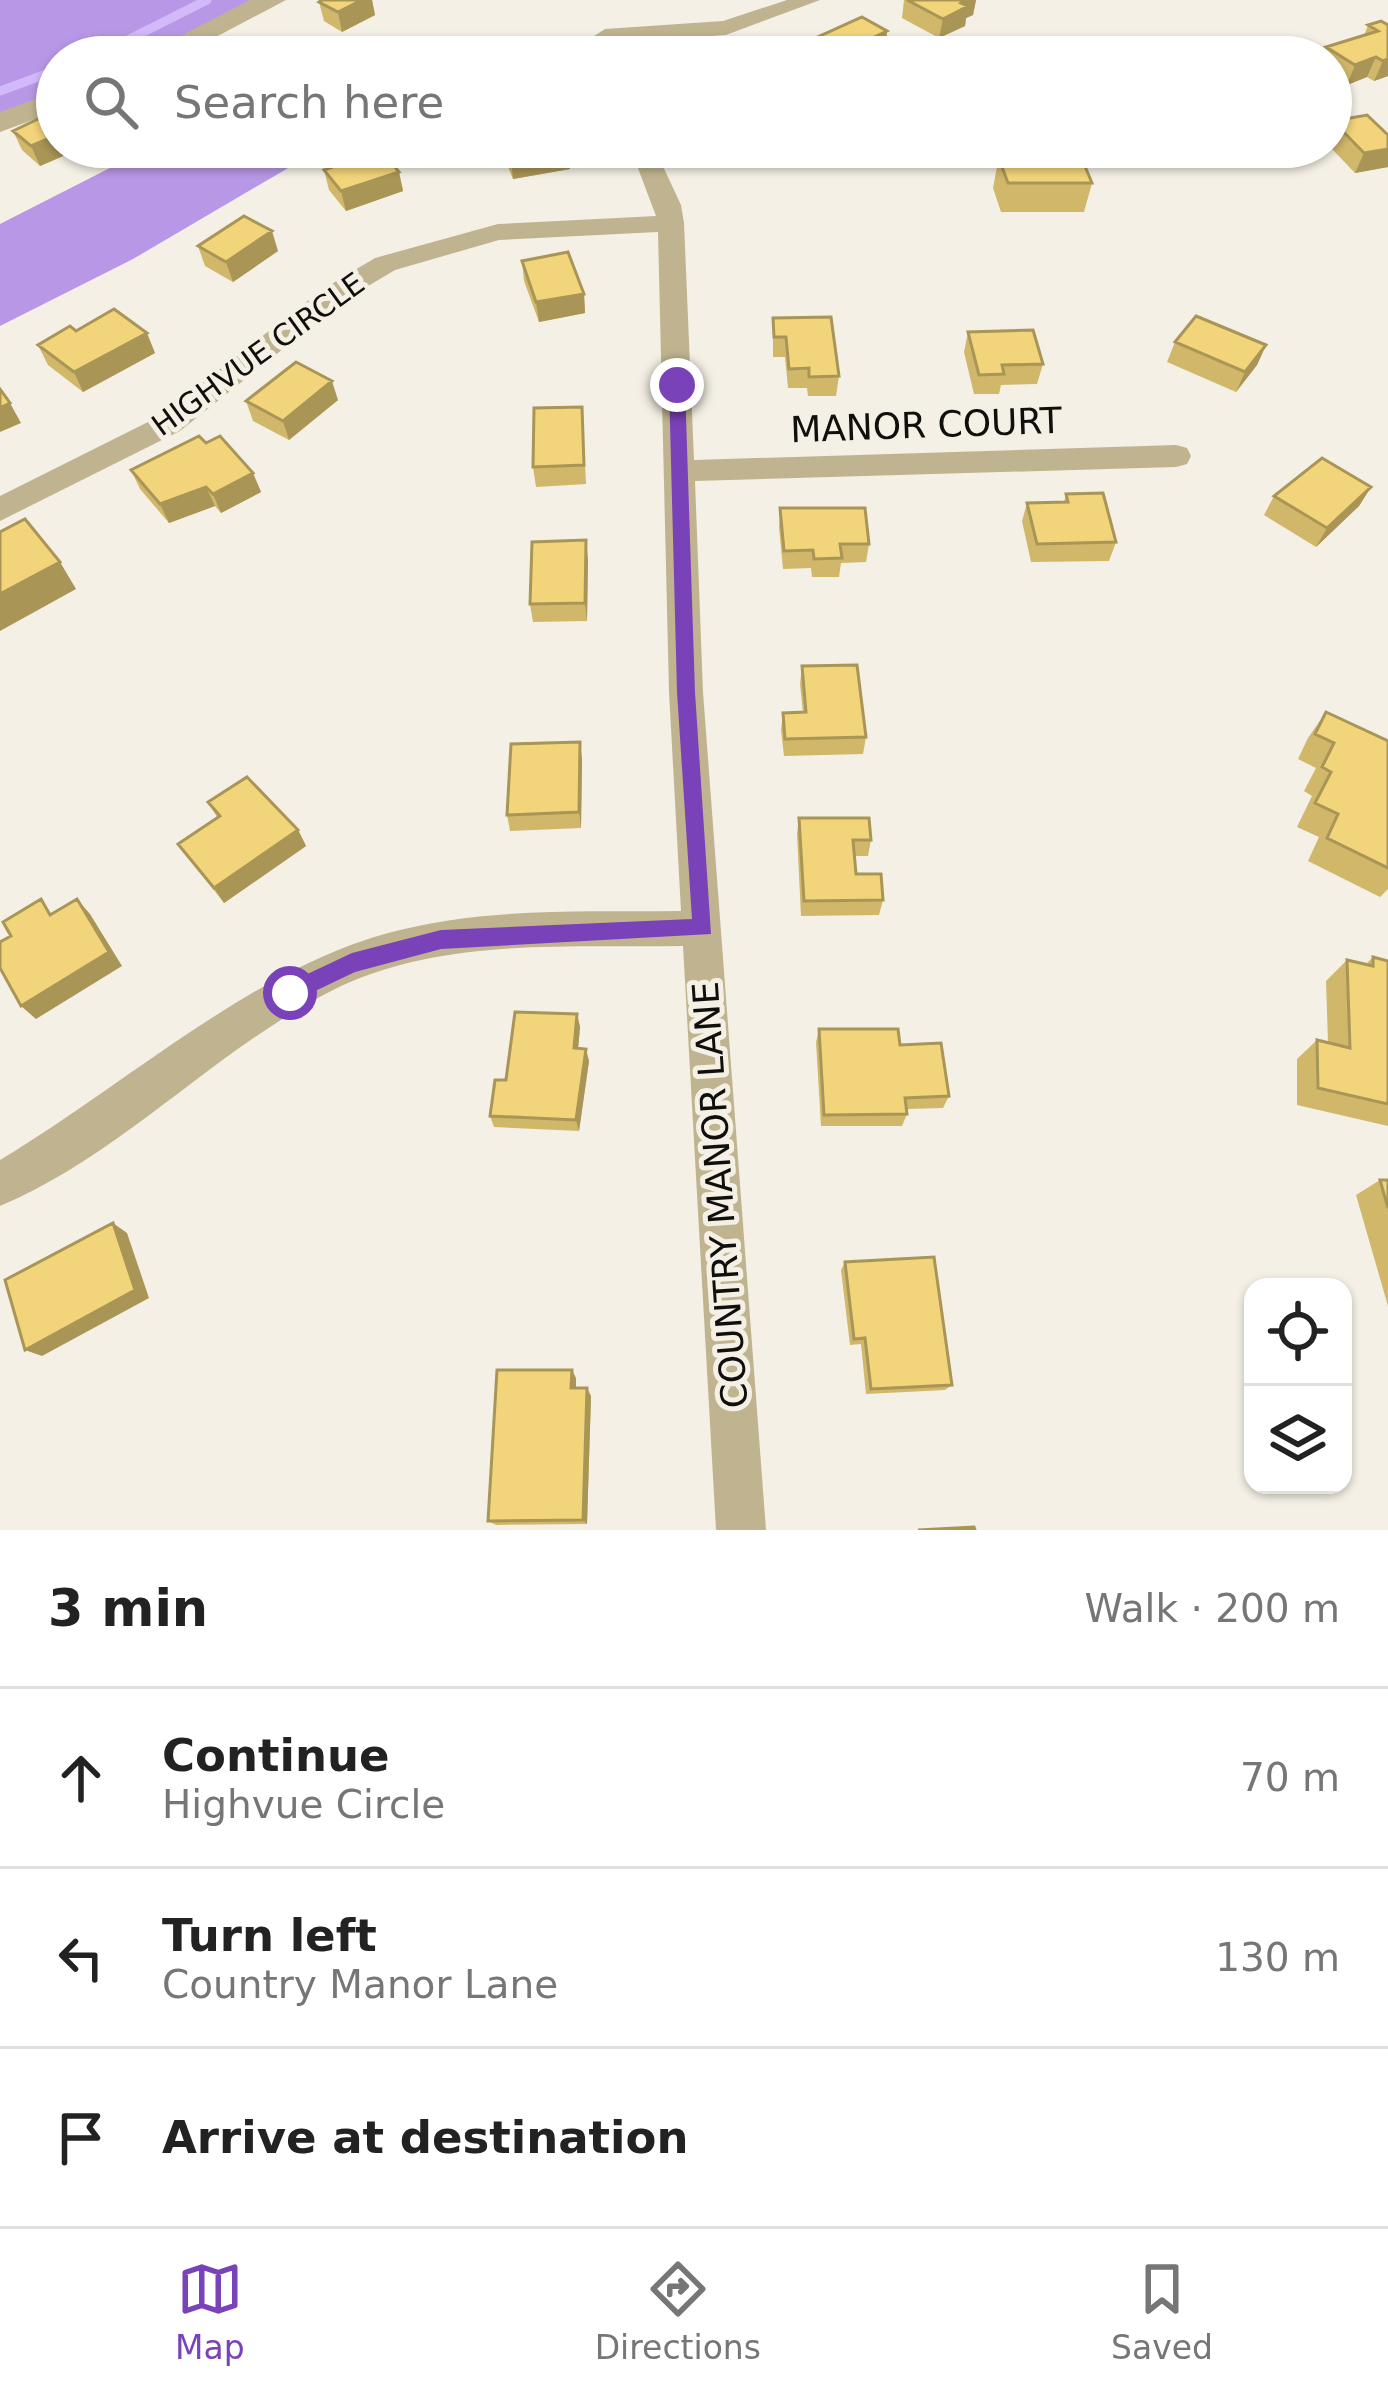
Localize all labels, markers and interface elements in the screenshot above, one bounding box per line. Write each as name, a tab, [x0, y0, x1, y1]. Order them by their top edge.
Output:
search box	[36, 36, 1352, 168]
icon: search	[78, 69, 144, 135]
text: Search here	[174, 76, 444, 129]
street label: HIGHVUE CIRCLE	[145, 265, 371, 443]
route end	[650, 358, 704, 412]
street label: MANOR COURT	[790, 400, 1063, 450]
route start	[263, 966, 317, 1020]
street label: COUNTRY MANOR LANE	[685, 980, 755, 1410]
map controls	[1244, 1278, 1352, 1494]
button: locate	[1244, 1278, 1352, 1386]
button: layers	[1244, 1386, 1352, 1494]
text: 3 min	[48, 1579, 208, 1638]
text: Walk · 200 m	[1085, 1586, 1340, 1631]
text: Continue	[162, 1729, 390, 1782]
icon: ahead	[48, 1745, 114, 1811]
text: 70 m	[1240, 1755, 1340, 1800]
text: Highvue Circle	[162, 1782, 445, 1827]
text: Turn left	[162, 1909, 377, 1962]
icon: left	[48, 1925, 114, 1991]
text: 130 m	[1215, 1935, 1340, 1980]
text: Country Manor Lane	[162, 1962, 558, 2007]
icon: arrive	[48, 2105, 114, 2171]
text: Arrive at destination	[162, 2111, 688, 2164]
tab: Map	[175, 2256, 245, 2367]
tab: Directions	[595, 2256, 761, 2367]
tab: Saved	[1111, 2256, 1213, 2367]

